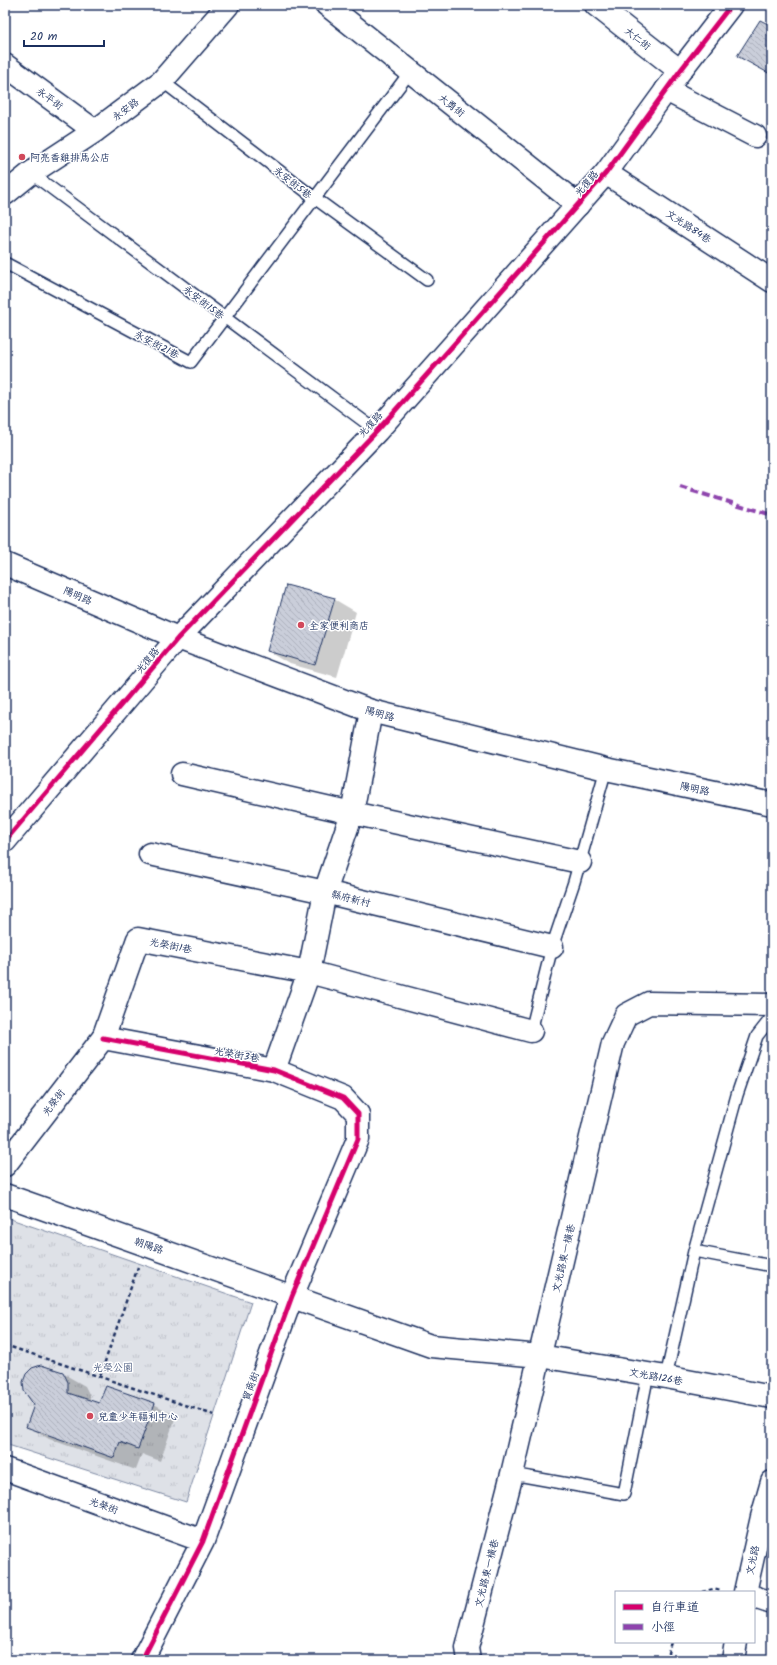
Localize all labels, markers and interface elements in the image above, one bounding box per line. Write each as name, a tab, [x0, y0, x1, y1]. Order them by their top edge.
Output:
scale bar	[24, 22, 104, 48]
street label: 大仁街	[621, 23, 654, 54]
text: 20 m	[30, 27, 58, 46]
street label: 永平街	[33, 84, 66, 114]
street label: 大勇街	[435, 90, 468, 121]
street label: 永安路	[109, 94, 142, 125]
place label: 阿亮香雞排馬公店	[30, 150, 110, 166]
marker: 阿亮香雞排馬公店	[17, 152, 27, 162]
street label: 永安街5巷	[270, 163, 316, 204]
street label: 光復路	[571, 167, 603, 200]
street label: 文光路84巷	[662, 206, 715, 248]
street label: 永安街15巷	[179, 282, 228, 324]
street label: 永安街21巷	[131, 326, 183, 364]
street label: 光復路	[355, 408, 387, 441]
street label: 陽明路	[61, 583, 95, 609]
place label: 全家便利商店	[309, 618, 369, 634]
marker: 全家便利商店	[296, 620, 306, 630]
street label: 光復路	[132, 644, 164, 677]
street label: 陽明路	[363, 702, 396, 726]
street label: 陽明路	[678, 778, 711, 800]
street label: 縣府新村	[329, 886, 372, 912]
street label: 光榮街1巷	[148, 934, 194, 958]
street label: 光榮街3巷	[213, 1043, 262, 1067]
street label: 光榮街	[38, 1086, 69, 1119]
street label: 文光路東一橫巷	[548, 1221, 580, 1294]
street label: 朝陽路	[132, 1233, 165, 1258]
park label: 光榮公園	[93, 1360, 133, 1376]
street label: 文光路126巷	[628, 1364, 685, 1390]
street label: 貿商街	[238, 1370, 264, 1403]
place label: 兒童少年福利中心	[98, 1409, 178, 1425]
marker: 兒童少年福利中心	[85, 1411, 95, 1421]
street label: 光榮街	[87, 1493, 120, 1519]
street label: 文光路東一橫巷	[471, 1536, 503, 1609]
street label: 文光路	[742, 1544, 764, 1577]
legend	[615, 1591, 755, 1643]
text: 自行車道	[651, 1598, 699, 1617]
text: 小徑	[651, 1618, 675, 1637]

